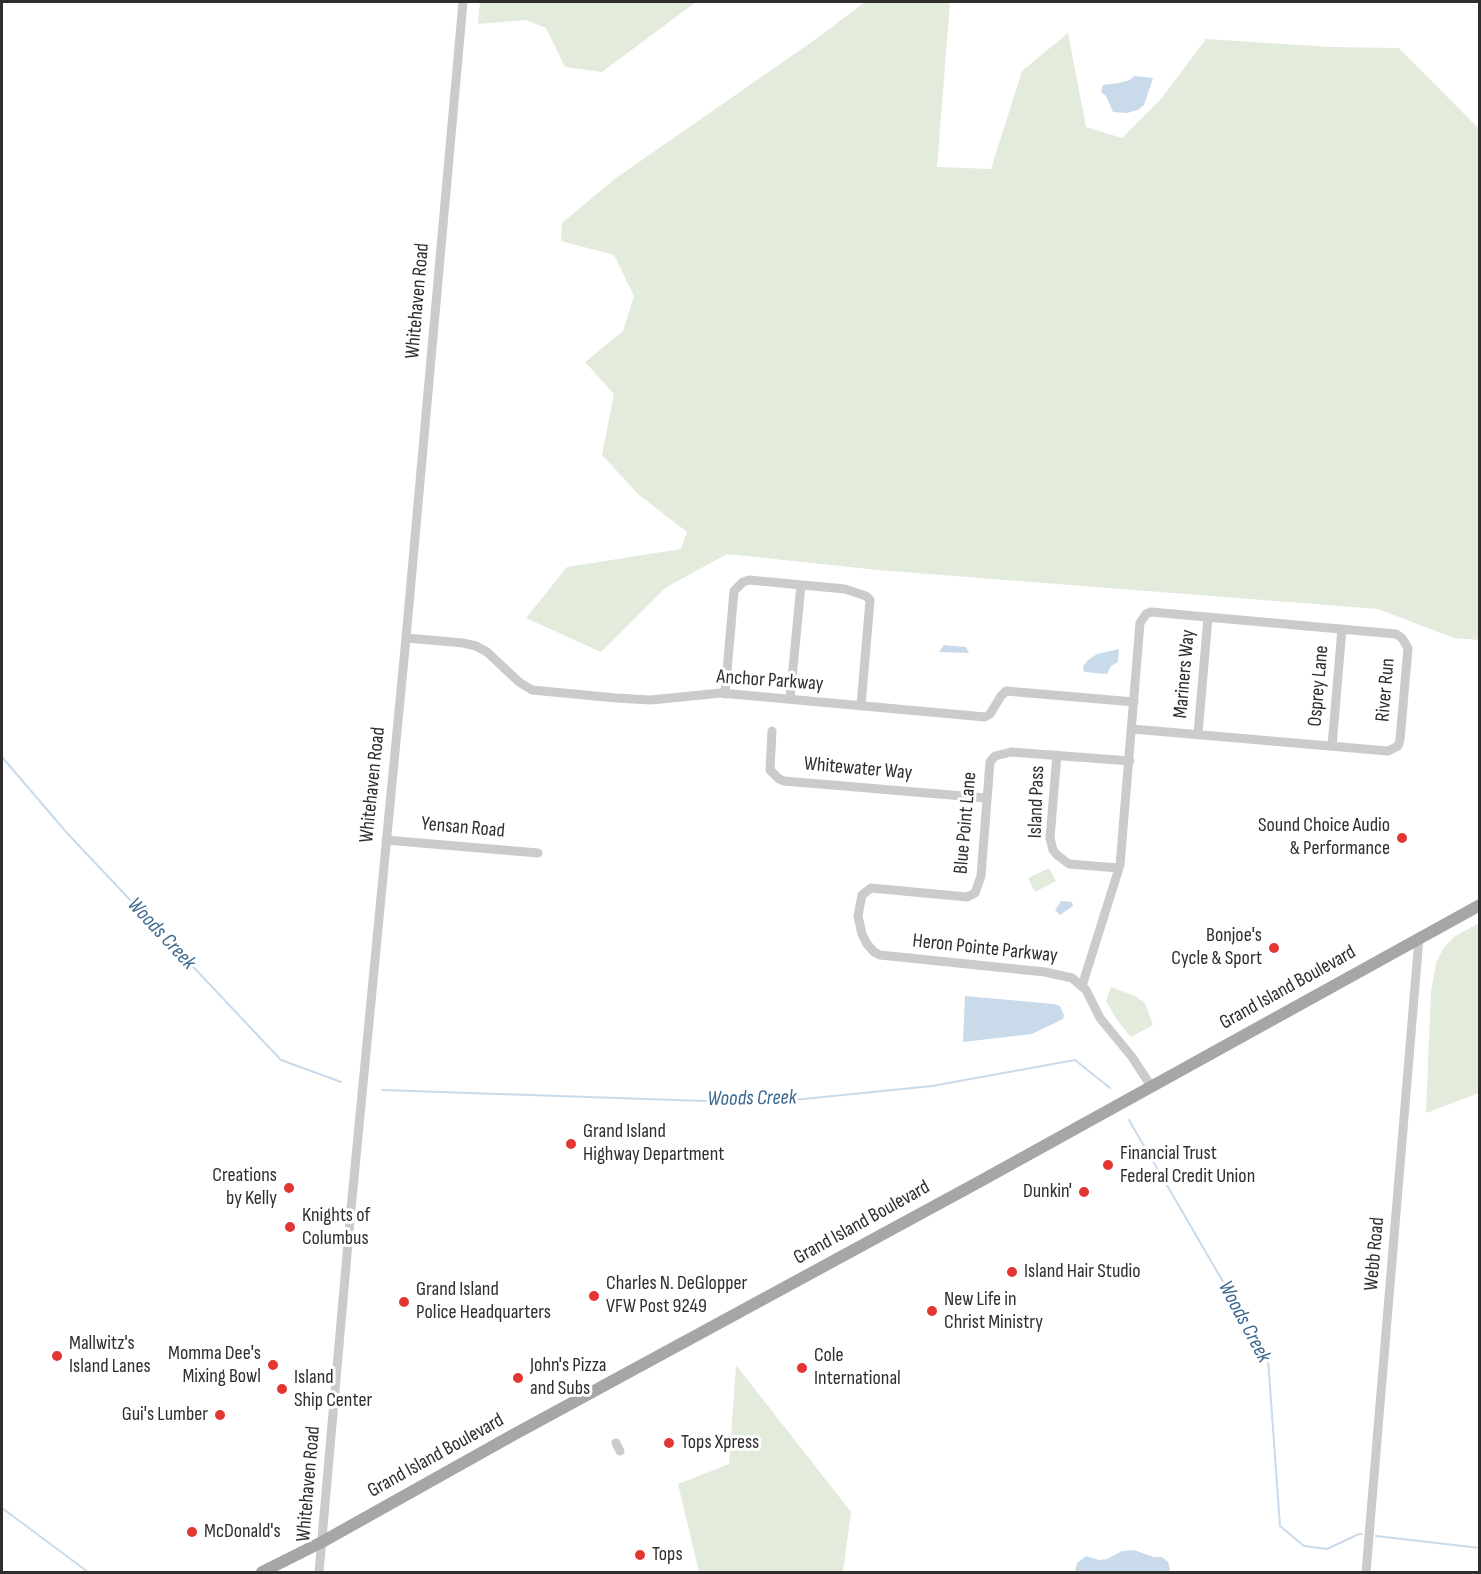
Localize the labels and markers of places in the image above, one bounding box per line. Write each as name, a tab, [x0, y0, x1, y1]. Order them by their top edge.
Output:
place label: Sound Choice Audio & Performance	[1258, 814, 1390, 861]
marker: Sound Choice Audio & Performance	[1395, 831, 1409, 845]
place label: Bonjoe's Cycle & Sport	[1171, 924, 1262, 971]
marker: Bonjoe's Cycle & Sport	[1267, 941, 1281, 955]
place label: Grand Island Highway Department	[583, 1120, 724, 1167]
marker: Grand Island Highway Department	[564, 1137, 578, 1151]
place label: Financial Trust Federal Credit Union	[1120, 1142, 1255, 1189]
marker: Financial Trust Federal Credit Union	[1101, 1158, 1115, 1172]
place label: Creations by Kelly	[212, 1164, 277, 1211]
place label: Dunkin'	[1023, 1180, 1072, 1204]
marker: Creations by Kelly	[282, 1181, 296, 1195]
marker: Dunkin'	[1077, 1185, 1091, 1199]
place label: Knights of Columbus	[302, 1204, 370, 1251]
marker: Knights of Columbus	[283, 1220, 297, 1234]
place label: Island Hair Studio	[1024, 1260, 1141, 1284]
marker: Island Hair Studio	[1005, 1265, 1019, 1279]
place label: Charles N. DeGlopper VFW Post 9249	[606, 1272, 747, 1319]
place label: Grand Island Police Headquarters	[416, 1278, 551, 1325]
place label: New Life in Christ Ministry	[944, 1288, 1043, 1335]
marker: Charles N. DeGlopper VFW Post 9249	[587, 1289, 601, 1303]
marker: Grand Island Police Headquarters	[397, 1295, 411, 1309]
marker: New Life in Christ Ministry	[925, 1304, 939, 1318]
place label: Mallwitz's Island Lanes	[69, 1332, 151, 1379]
place label: Momma Dee's Mixing Bowl	[168, 1342, 261, 1389]
place label: Cole International	[814, 1344, 901, 1391]
marker: Mallwitz's Island Lanes	[50, 1349, 64, 1363]
place label: John's Pizza and Subs	[530, 1354, 607, 1401]
marker: Momma Dee's Mixing Bowl	[266, 1358, 280, 1372]
marker: Cole International	[795, 1361, 809, 1375]
place label: Island Ship Center	[294, 1366, 372, 1413]
marker: John's Pizza and Subs	[511, 1371, 525, 1385]
marker: Island Ship Center	[275, 1382, 289, 1396]
place label: Gui's Lumber	[122, 1403, 208, 1427]
marker: Gui's Lumber	[213, 1408, 227, 1422]
place label: Tops Xpress	[681, 1431, 759, 1455]
marker: Tops Xpress	[662, 1436, 676, 1450]
place label: McDonald's	[204, 1520, 281, 1544]
marker: McDonald's	[185, 1525, 199, 1539]
place label: Tops	[652, 1543, 683, 1567]
marker: Tops	[633, 1548, 647, 1562]

